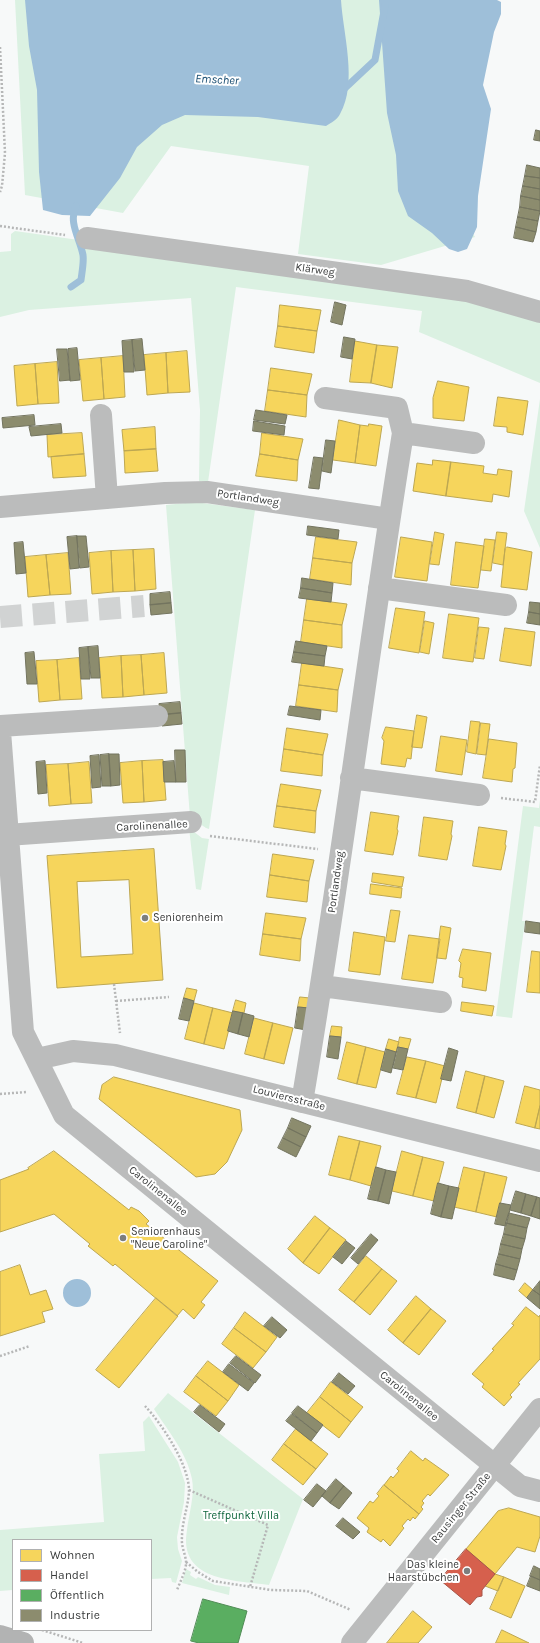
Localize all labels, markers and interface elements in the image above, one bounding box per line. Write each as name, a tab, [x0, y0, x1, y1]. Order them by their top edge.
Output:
water label: Emscher	[195, 72, 239, 88]
street label: Klärweg	[294, 261, 336, 279]
street label: Portlandweg	[216, 487, 280, 509]
street label: Carolinenallee	[116, 818, 188, 834]
street label: Portlandweg	[325, 850, 347, 914]
place label: Seniorenheim	[153, 911, 223, 925]
marker: Seniorenheim	[140, 913, 150, 923]
street label: Louviersstraße	[251, 1083, 327, 1113]
street label: Carolinenallee	[126, 1163, 190, 1219]
place label: Seniorenhaus "Neue Caroline"	[131, 1225, 207, 1251]
marker: Seniorenhaus "Neue Caroline"	[118, 1233, 128, 1243]
street label: Carolinenallee	[377, 1368, 441, 1424]
street label: Rausinger Straße	[429, 1470, 493, 1546]
park label: Treffpunkt Villa	[203, 1509, 279, 1523]
legend	[12, 1539, 152, 1631]
text: Wohnen	[50, 1548, 95, 1562]
place label: Das kleine Haarstübchen	[388, 1558, 459, 1584]
marker: Das kleine Haarstübchen	[462, 1566, 472, 1576]
text: Handel	[50, 1568, 89, 1582]
text: Öffentlich	[50, 1588, 104, 1602]
text: Industrie	[50, 1608, 100, 1622]

